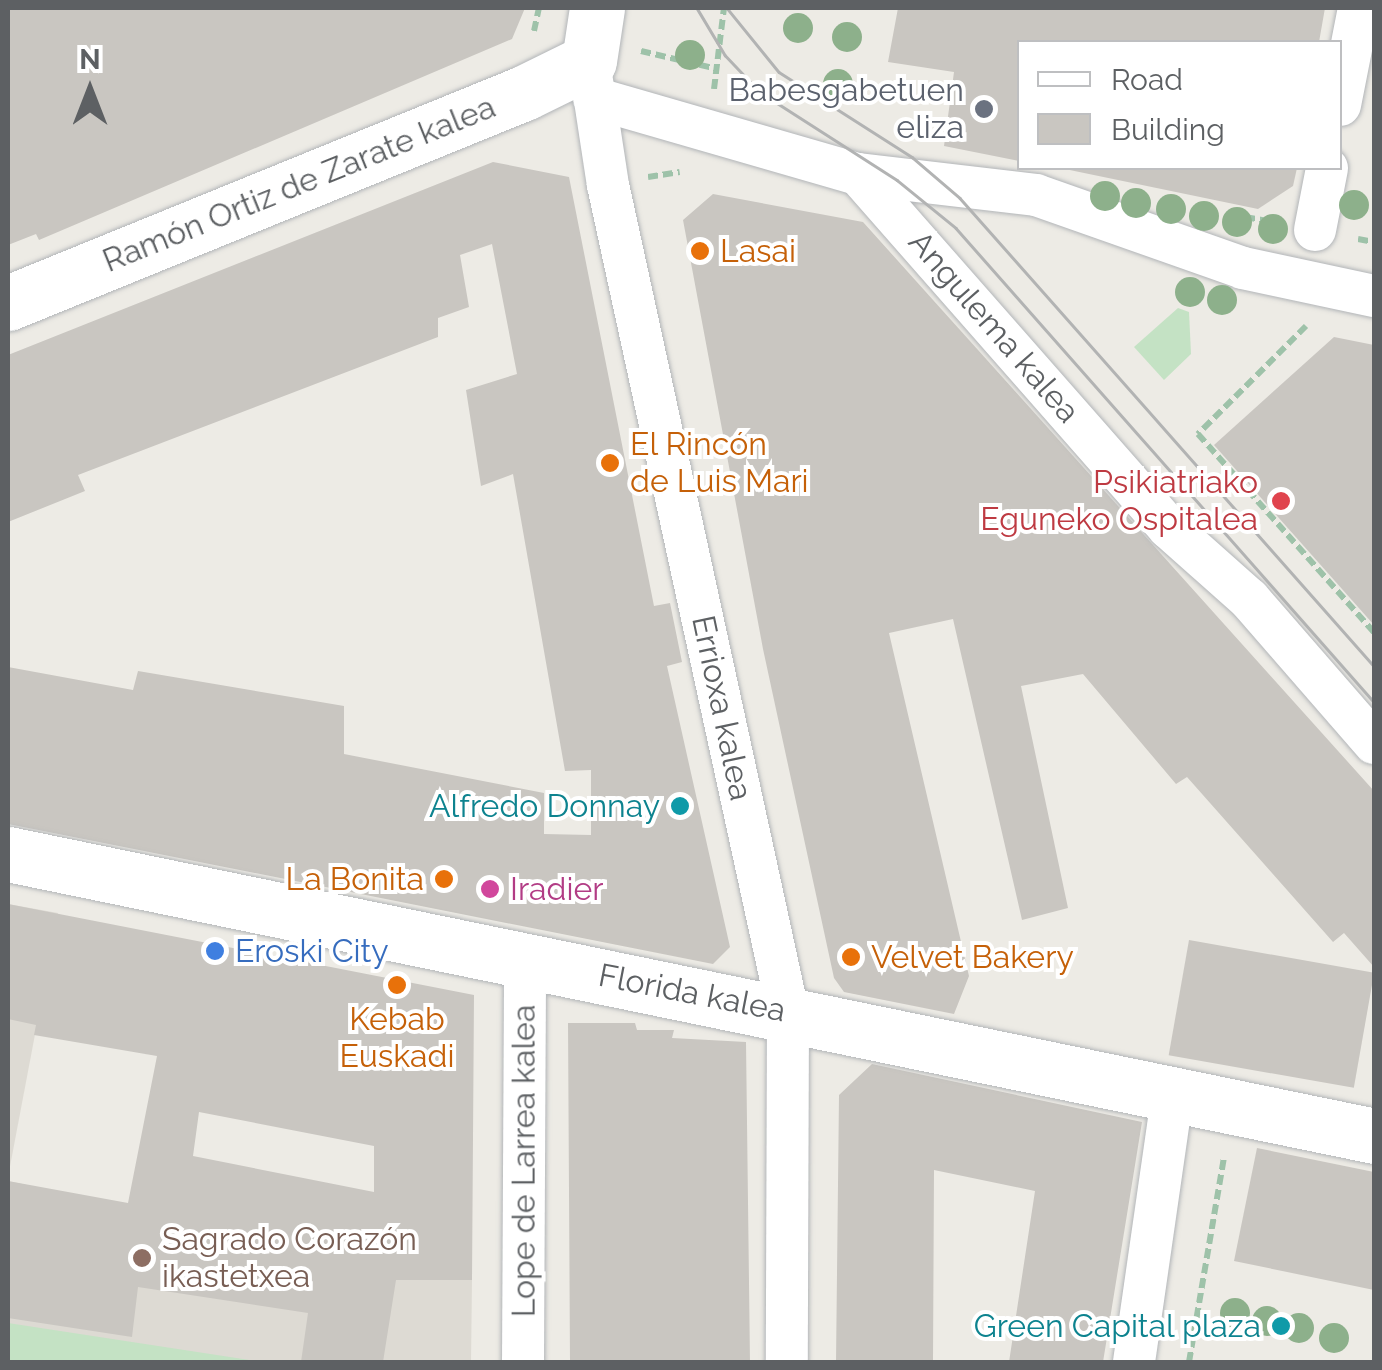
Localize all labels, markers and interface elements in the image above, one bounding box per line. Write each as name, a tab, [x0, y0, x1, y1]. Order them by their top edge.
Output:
north arrow	[40, 40, 140, 140]
legend	[1017, 40, 1342, 170]
text: N	[79, 43, 101, 76]
text: Road	[1111, 62, 1183, 97]
place label: Babesgabetuen eliza	[729, 72, 964, 147]
street label: Ramón Ortiz de Zarate kalea	[97, 88, 501, 280]
marker: Babesgabetuen eliza	[973, 98, 995, 120]
text: Building	[1111, 112, 1225, 147]
street label: Angulema kalea	[901, 224, 1087, 430]
place label: Lasai	[720, 232, 796, 270]
marker: Lasai	[689, 240, 711, 262]
place label: El Rincón de Luis Mari	[630, 426, 809, 501]
marker: El Rincón de Luis Mari	[599, 452, 621, 474]
place label: Psikiatriako Eguneko Ospitalea	[980, 464, 1258, 539]
marker: Psikiatriako Eguneko Ospitalea	[1268, 488, 1294, 514]
street label: Errioxa kalea	[684, 612, 760, 804]
place label: Alfredo Donnay	[429, 787, 660, 825]
marker: Alfredo Donnay	[669, 795, 691, 817]
place label: La Bonita	[286, 860, 424, 898]
marker: La Bonita	[433, 868, 455, 890]
place label: Iradier	[510, 870, 603, 908]
marker: Iradier	[479, 878, 501, 900]
place label: Eroski City	[235, 932, 389, 970]
place label: Velvet Bakery	[871, 938, 1074, 976]
marker: Eroski City	[204, 940, 226, 962]
marker: Velvet Bakery	[840, 946, 862, 968]
street label: Florida kalea	[595, 956, 789, 1030]
marker: Kebab Euskadi	[386, 974, 408, 996]
place label: Kebab Euskadi	[340, 1001, 454, 1076]
street label: Lope de Larrea kalea	[505, 1005, 543, 1317]
place label: Sagrado Corazón ikastetxea	[162, 1221, 417, 1296]
marker: Sagrado Corazón ikastetxea	[131, 1247, 153, 1269]
place label: Green Capital plaza	[973, 1307, 1261, 1345]
marker: Green Capital plaza	[1270, 1315, 1292, 1337]

